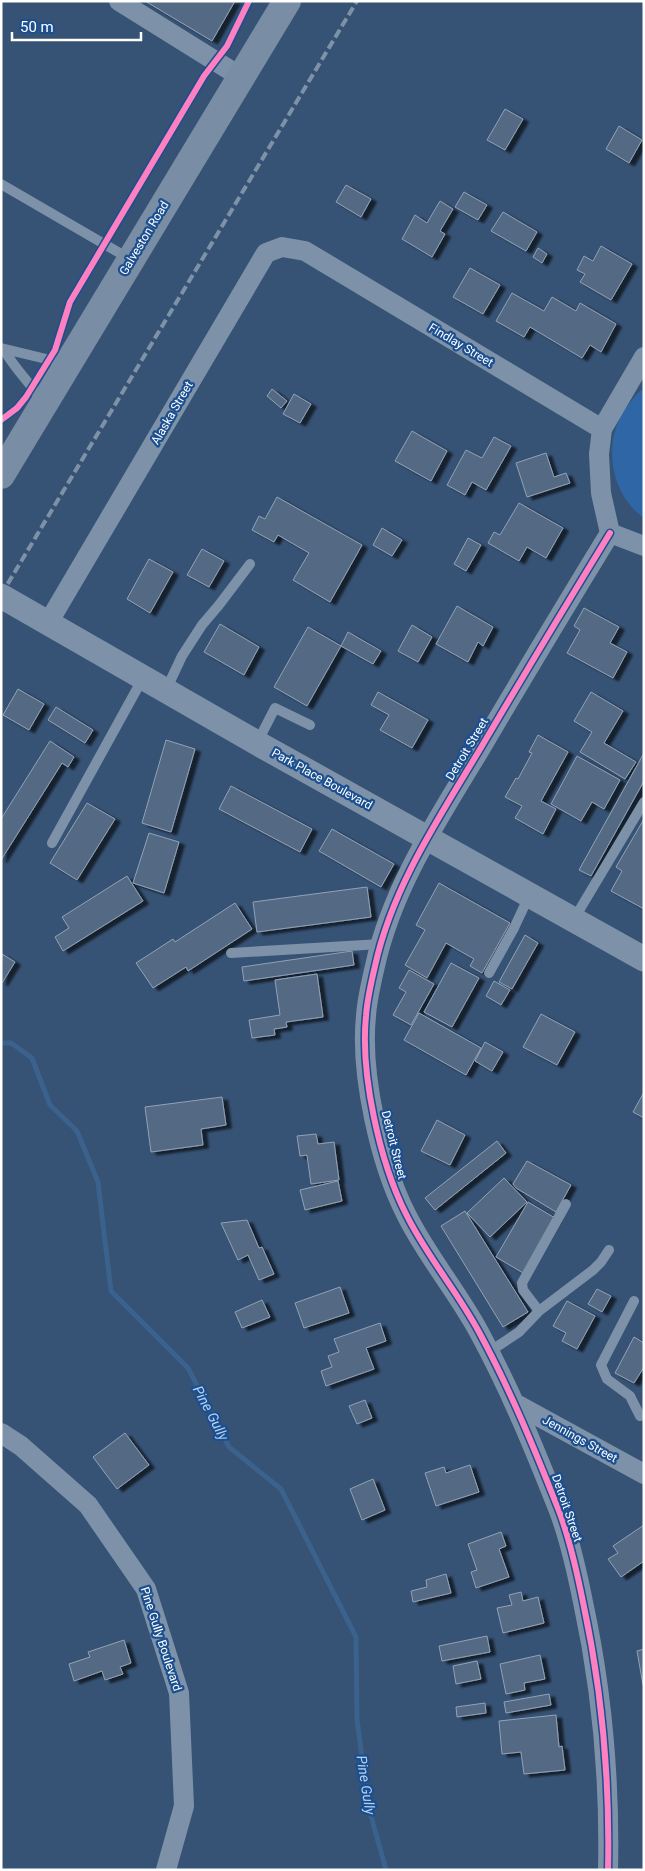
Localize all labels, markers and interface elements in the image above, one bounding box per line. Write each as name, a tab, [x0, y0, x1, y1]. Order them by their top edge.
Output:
scale bar	[12, 10, 141, 42]
text: 50 m	[20, 18, 54, 36]
street label: Galveston Road	[116, 199, 172, 277]
street label: Findlay Street	[426, 320, 496, 370]
street label: Alaska Street	[148, 379, 196, 447]
street label: Detroit Street	[443, 715, 491, 783]
street label: Park Place Boulevard	[269, 746, 375, 812]
street label: Detroit Street	[379, 1109, 409, 1181]
water label: Pine Gully	[190, 1383, 232, 1444]
street label: Jennings Street	[540, 1413, 620, 1465]
street label: Detroit Street	[549, 1472, 585, 1544]
street label: Pine Gully Boulevard	[138, 1585, 184, 1693]
water label: Pine Gully	[353, 1754, 379, 1816]

